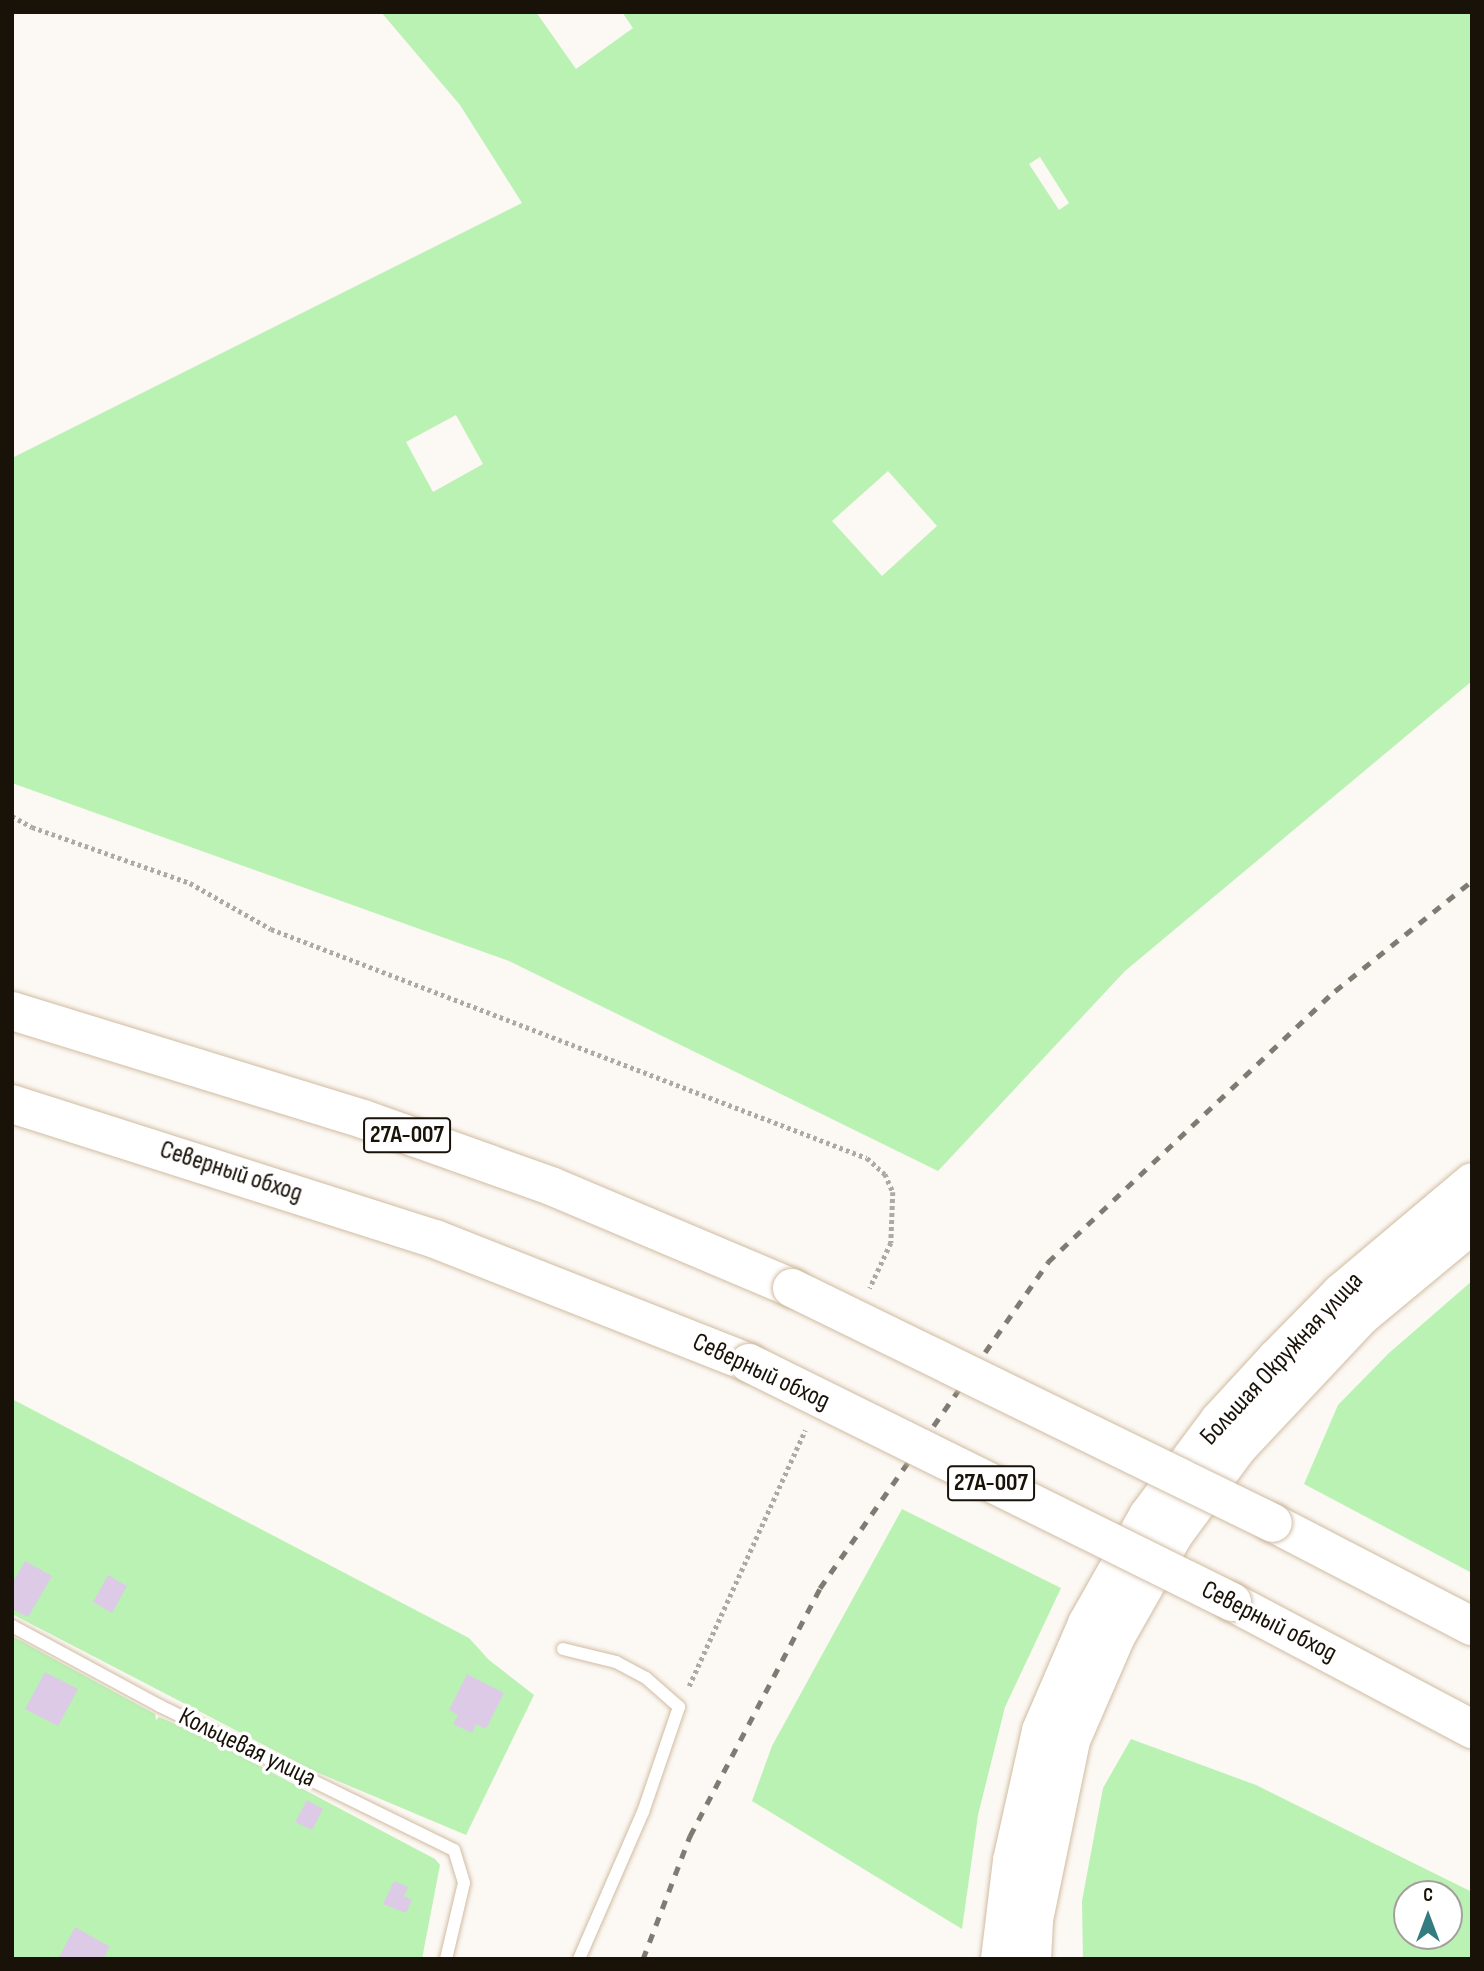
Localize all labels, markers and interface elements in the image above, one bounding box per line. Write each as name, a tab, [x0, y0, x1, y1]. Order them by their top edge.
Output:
road number: 27А-007	[362, 1114, 452, 1156]
street label: Северный обход	[156, 1134, 306, 1210]
street label: Большая Окружная улица	[1194, 1266, 1370, 1452]
street label: Северный обход	[687, 1327, 835, 1417]
road number: 27А-007	[946, 1462, 1036, 1504]
street label: Северный обход	[1196, 1575, 1342, 1669]
street label: Кольцевая улица	[173, 1701, 321, 1795]
north arrow	[1393, 1880, 1463, 1950]
text: С	[1423, 1884, 1433, 1907]

